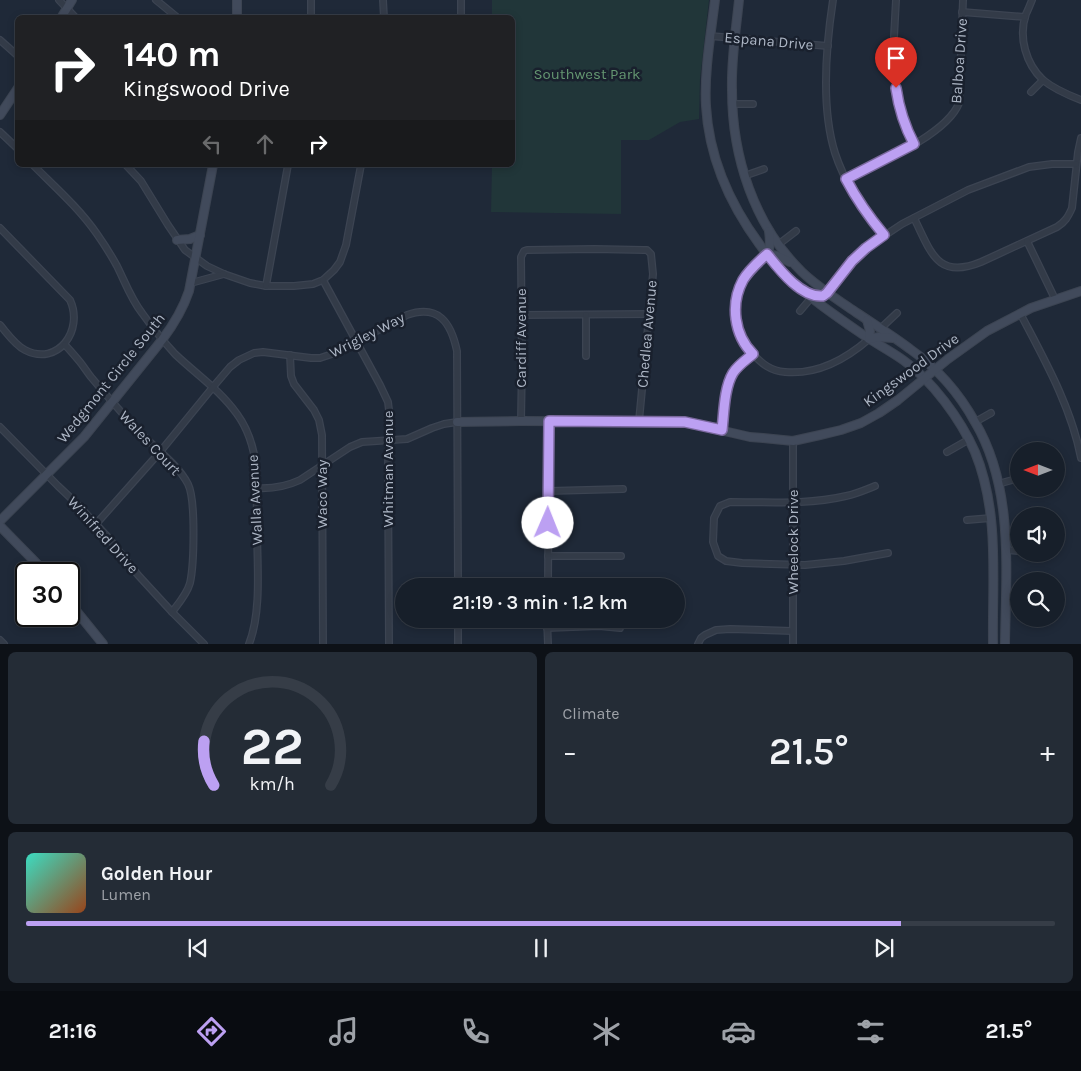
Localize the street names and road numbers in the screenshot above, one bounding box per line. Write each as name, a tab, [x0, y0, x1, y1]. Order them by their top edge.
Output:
street label: Balboa Drive	[947, 18, 971, 104]
street label: Espana Drive	[724, 28, 814, 54]
street label: Chedlea Avenue	[633, 279, 661, 389]
street label: Cardiff Avenue	[512, 288, 530, 388]
street label: Wrigley Way	[326, 308, 408, 362]
street label: Wedgmont Circle South	[53, 309, 169, 447]
street label: Kingswood Drive	[860, 329, 962, 411]
street label: Wales Court	[115, 407, 185, 479]
street label: Whitman Avenue	[379, 411, 397, 527]
street label: Walla Avenue	[244, 454, 266, 546]
street label: Waco Way	[313, 460, 331, 528]
street label: Wheelock Drive	[784, 489, 802, 595]
street label: Winifred Drive	[64, 493, 142, 577]

